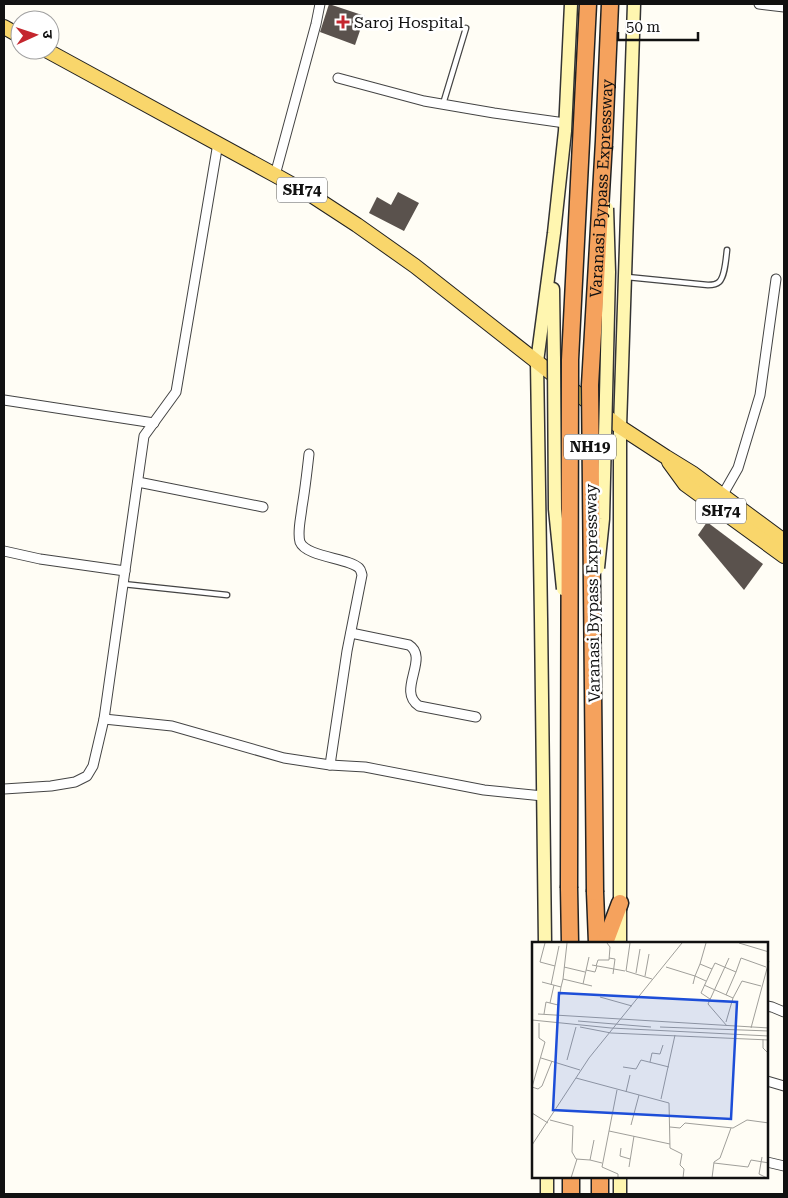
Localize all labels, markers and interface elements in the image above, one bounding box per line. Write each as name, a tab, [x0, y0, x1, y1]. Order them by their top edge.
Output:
north arrow	[10, 10, 60, 60]
scale bar	[618, 10, 698, 42]
place label: Saroj Hospital	[354, 13, 463, 32]
marker: Saroj Hospital	[336, 15, 350, 29]
text: 50 m	[626, 18, 661, 36]
text: उ	[40, 30, 56, 40]
street label: Varanasi Bypass Expressway	[586, 78, 617, 298]
road number: SH74	[277, 178, 327, 202]
road number: NH19	[564, 434, 616, 460]
street label: Varanasi Bypass Expressway	[581, 483, 604, 703]
road number: SH74	[696, 498, 746, 524]
inset map	[532, 942, 768, 1178]

